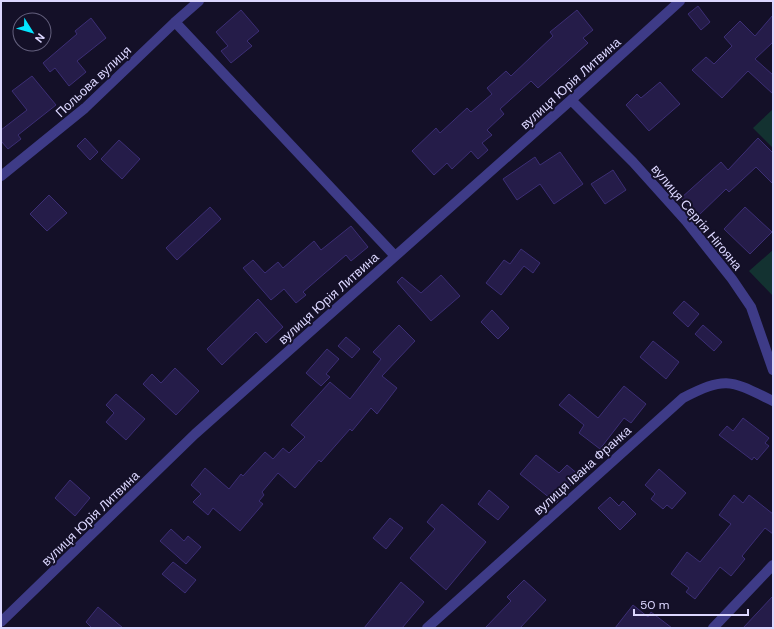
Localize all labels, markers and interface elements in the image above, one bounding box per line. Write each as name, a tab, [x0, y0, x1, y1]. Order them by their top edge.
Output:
north arrow	[12, 12, 52, 52]
text: N	[32, 31, 48, 45]
street label: вулиця Юрія Литвина	[516, 33, 625, 133]
street label: Польова вулиця	[52, 42, 135, 121]
street label: вулиця Сергія Нігояна	[647, 161, 746, 274]
street label: вулиця Юрія Литвина	[274, 248, 383, 348]
street label: вулиця Івана Франка	[530, 421, 635, 519]
street label: вулиця Юрія Литвина	[38, 467, 143, 570]
scale bar	[634, 591, 748, 617]
text: 50 m	[640, 597, 669, 613]

